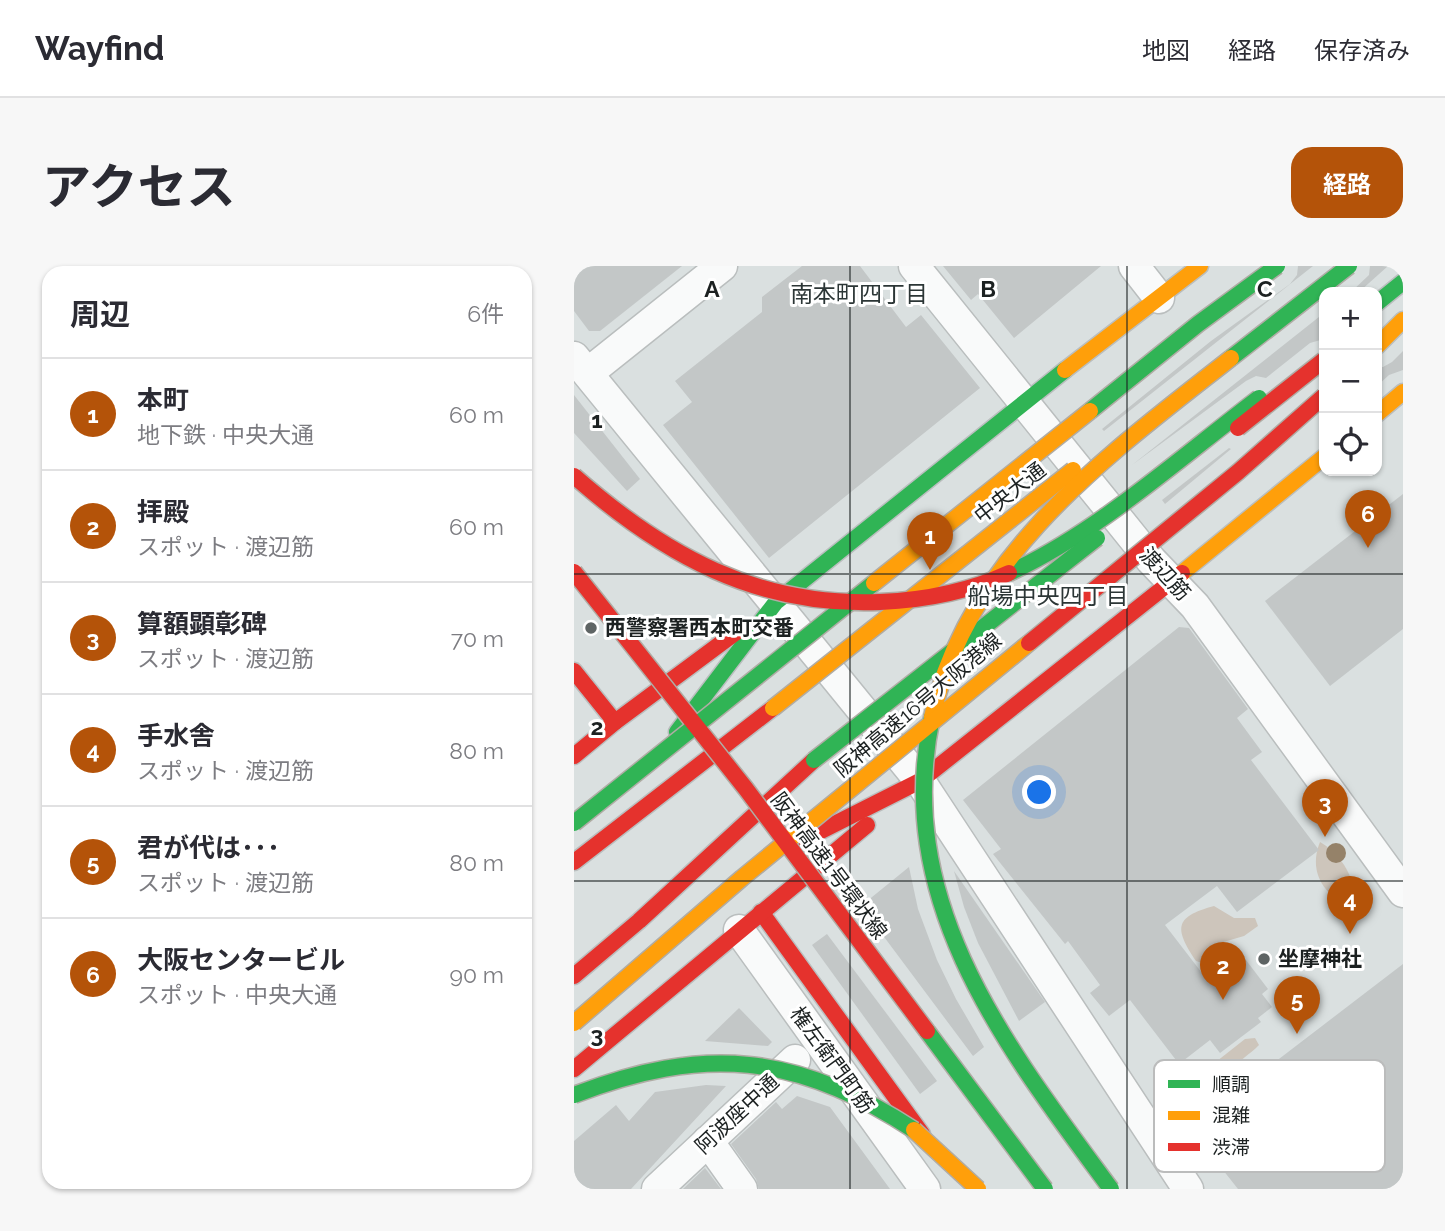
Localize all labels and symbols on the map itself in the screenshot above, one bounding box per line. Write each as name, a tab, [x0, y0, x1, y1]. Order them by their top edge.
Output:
text: A	[704, 275, 720, 302]
text: B	[980, 275, 996, 302]
text: C	[1257, 275, 1273, 302]
district label: 南本町四丁目	[790, 280, 928, 307]
text: 1	[591, 406, 603, 433]
street label: 中央大通	[969, 457, 1050, 528]
pin: 6	[1345, 490, 1391, 548]
pin: 1	[907, 512, 953, 570]
street label: 渡辺筋	[1135, 542, 1196, 605]
district label: 船場中央四丁目	[968, 582, 1129, 609]
place label: 西警察署西本町交番	[605, 615, 794, 640]
marker: 西警察署西本町交番	[583, 620, 599, 636]
street label: 阪神高速16号大阪港線	[829, 627, 1006, 782]
text: 2	[591, 713, 603, 740]
your location	[1022, 775, 1056, 809]
pin: 3	[1302, 779, 1348, 837]
street label: 阪神高速1号環状線	[766, 787, 893, 944]
pin: 4	[1327, 876, 1373, 934]
pin: 2	[1200, 942, 1246, 1000]
place label: 坐摩神社	[1278, 946, 1362, 971]
marker: 坐摩神社	[1256, 951, 1272, 967]
pin: 5	[1274, 976, 1320, 1034]
street label: 権左衛門町筋	[785, 1001, 880, 1118]
text: 3	[591, 1021, 603, 1048]
legend	[1154, 1060, 1385, 1172]
street label: 阿波座中通	[690, 1069, 784, 1159]
text: 順調	[1212, 1073, 1250, 1095]
text: 混雑	[1212, 1104, 1250, 1126]
text: 渋滞	[1212, 1136, 1250, 1158]

